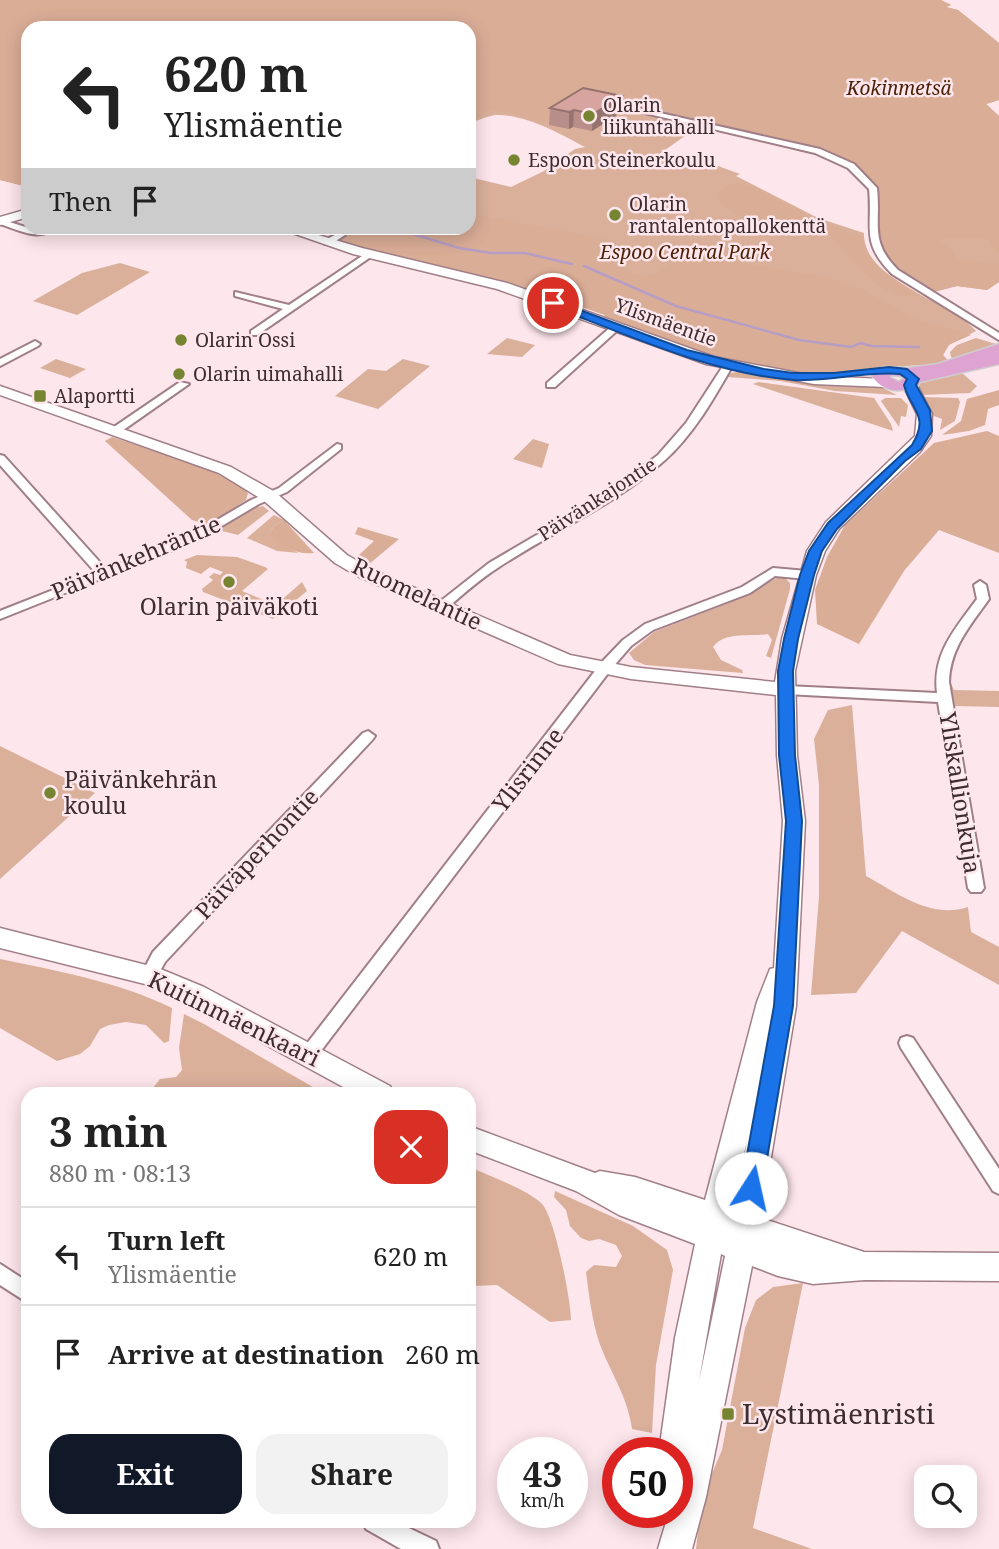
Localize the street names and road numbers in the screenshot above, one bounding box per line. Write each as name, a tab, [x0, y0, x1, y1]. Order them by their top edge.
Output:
street label: Ylismäentie	[611, 291, 720, 352]
street label: Päivänkajontie	[533, 451, 661, 547]
street label: Päivänkehräntie	[46, 507, 225, 607]
street label: Ruomelantie	[347, 549, 487, 637]
street label: Yliskallionkuja	[932, 709, 990, 876]
street label: Ylisrinne	[483, 720, 570, 819]
street label: Päiväperhontie	[187, 781, 325, 926]
street label: Kuitinmäenkaari	[143, 963, 326, 1074]

